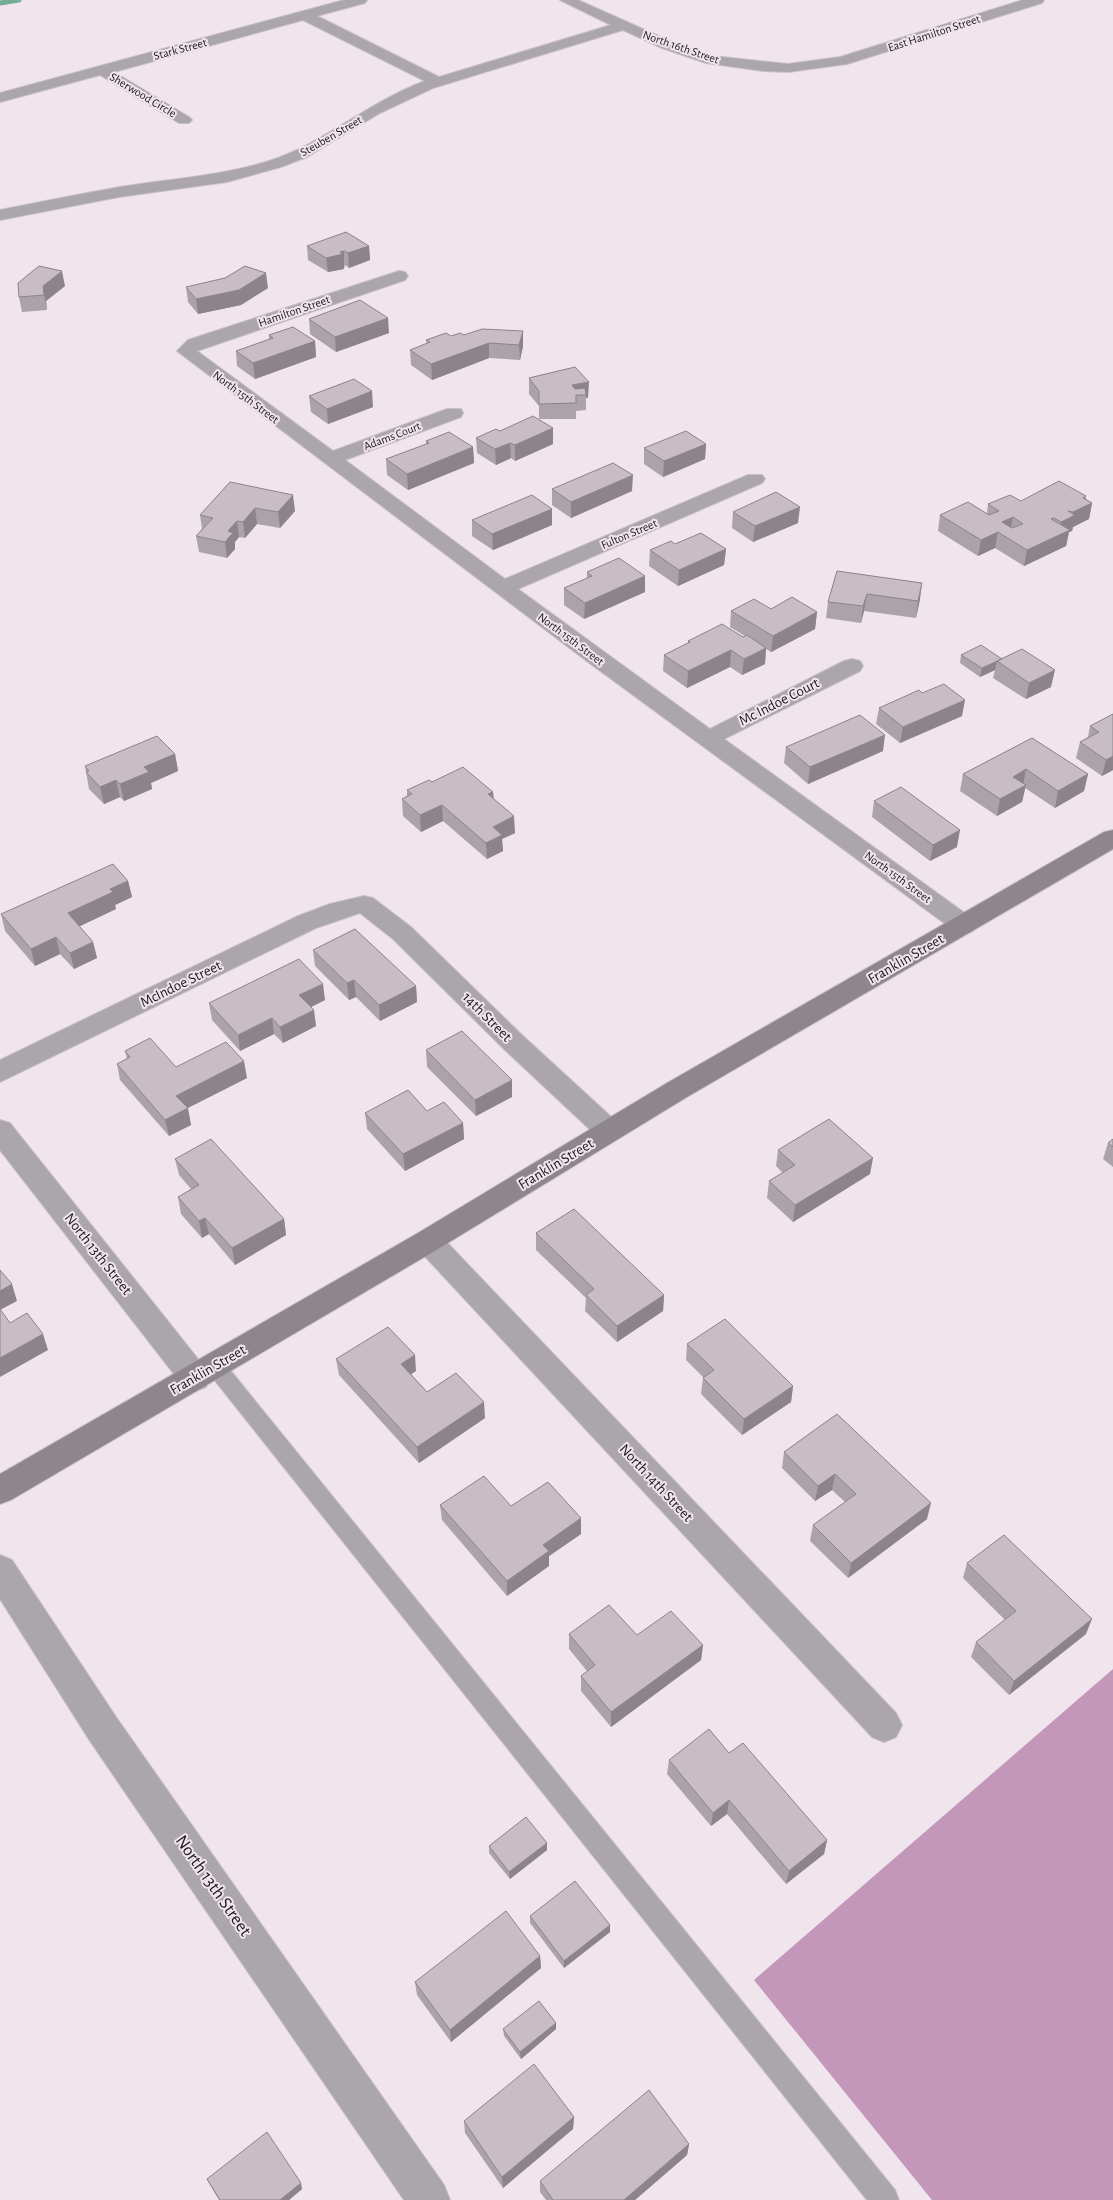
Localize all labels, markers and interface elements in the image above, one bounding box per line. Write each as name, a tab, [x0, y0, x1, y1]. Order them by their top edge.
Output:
street label: East Hamilton Street	[886, 12, 982, 54]
street label: North 16th Street	[641, 28, 721, 66]
street label: Stark Street	[152, 36, 208, 62]
street label: Sherwood Circle	[108, 70, 178, 120]
street label: Steuben Street	[298, 113, 364, 158]
street label: Hamilton Street	[257, 293, 331, 329]
street label: North 15th Street	[211, 368, 281, 426]
street label: Adams Court	[362, 420, 422, 452]
street label: Fulton Street	[599, 517, 659, 551]
street label: North 15th Street	[536, 610, 606, 668]
street label: Mc Indoe Court	[736, 675, 822, 729]
street label: North 15th Street	[862, 849, 934, 905]
street label: Franklin Street	[865, 931, 947, 987]
street label: McIndoe Street	[138, 958, 224, 1010]
street label: 14th Street	[460, 990, 515, 1045]
street label: Franklin Street	[516, 1136, 596, 1192]
street label: North 13th Street	[62, 1210, 134, 1298]
street label: Franklin Street	[167, 1342, 249, 1398]
street label: North 14th Street	[616, 1441, 696, 1525]
street label: North 13th Street	[172, 1832, 255, 1940]

